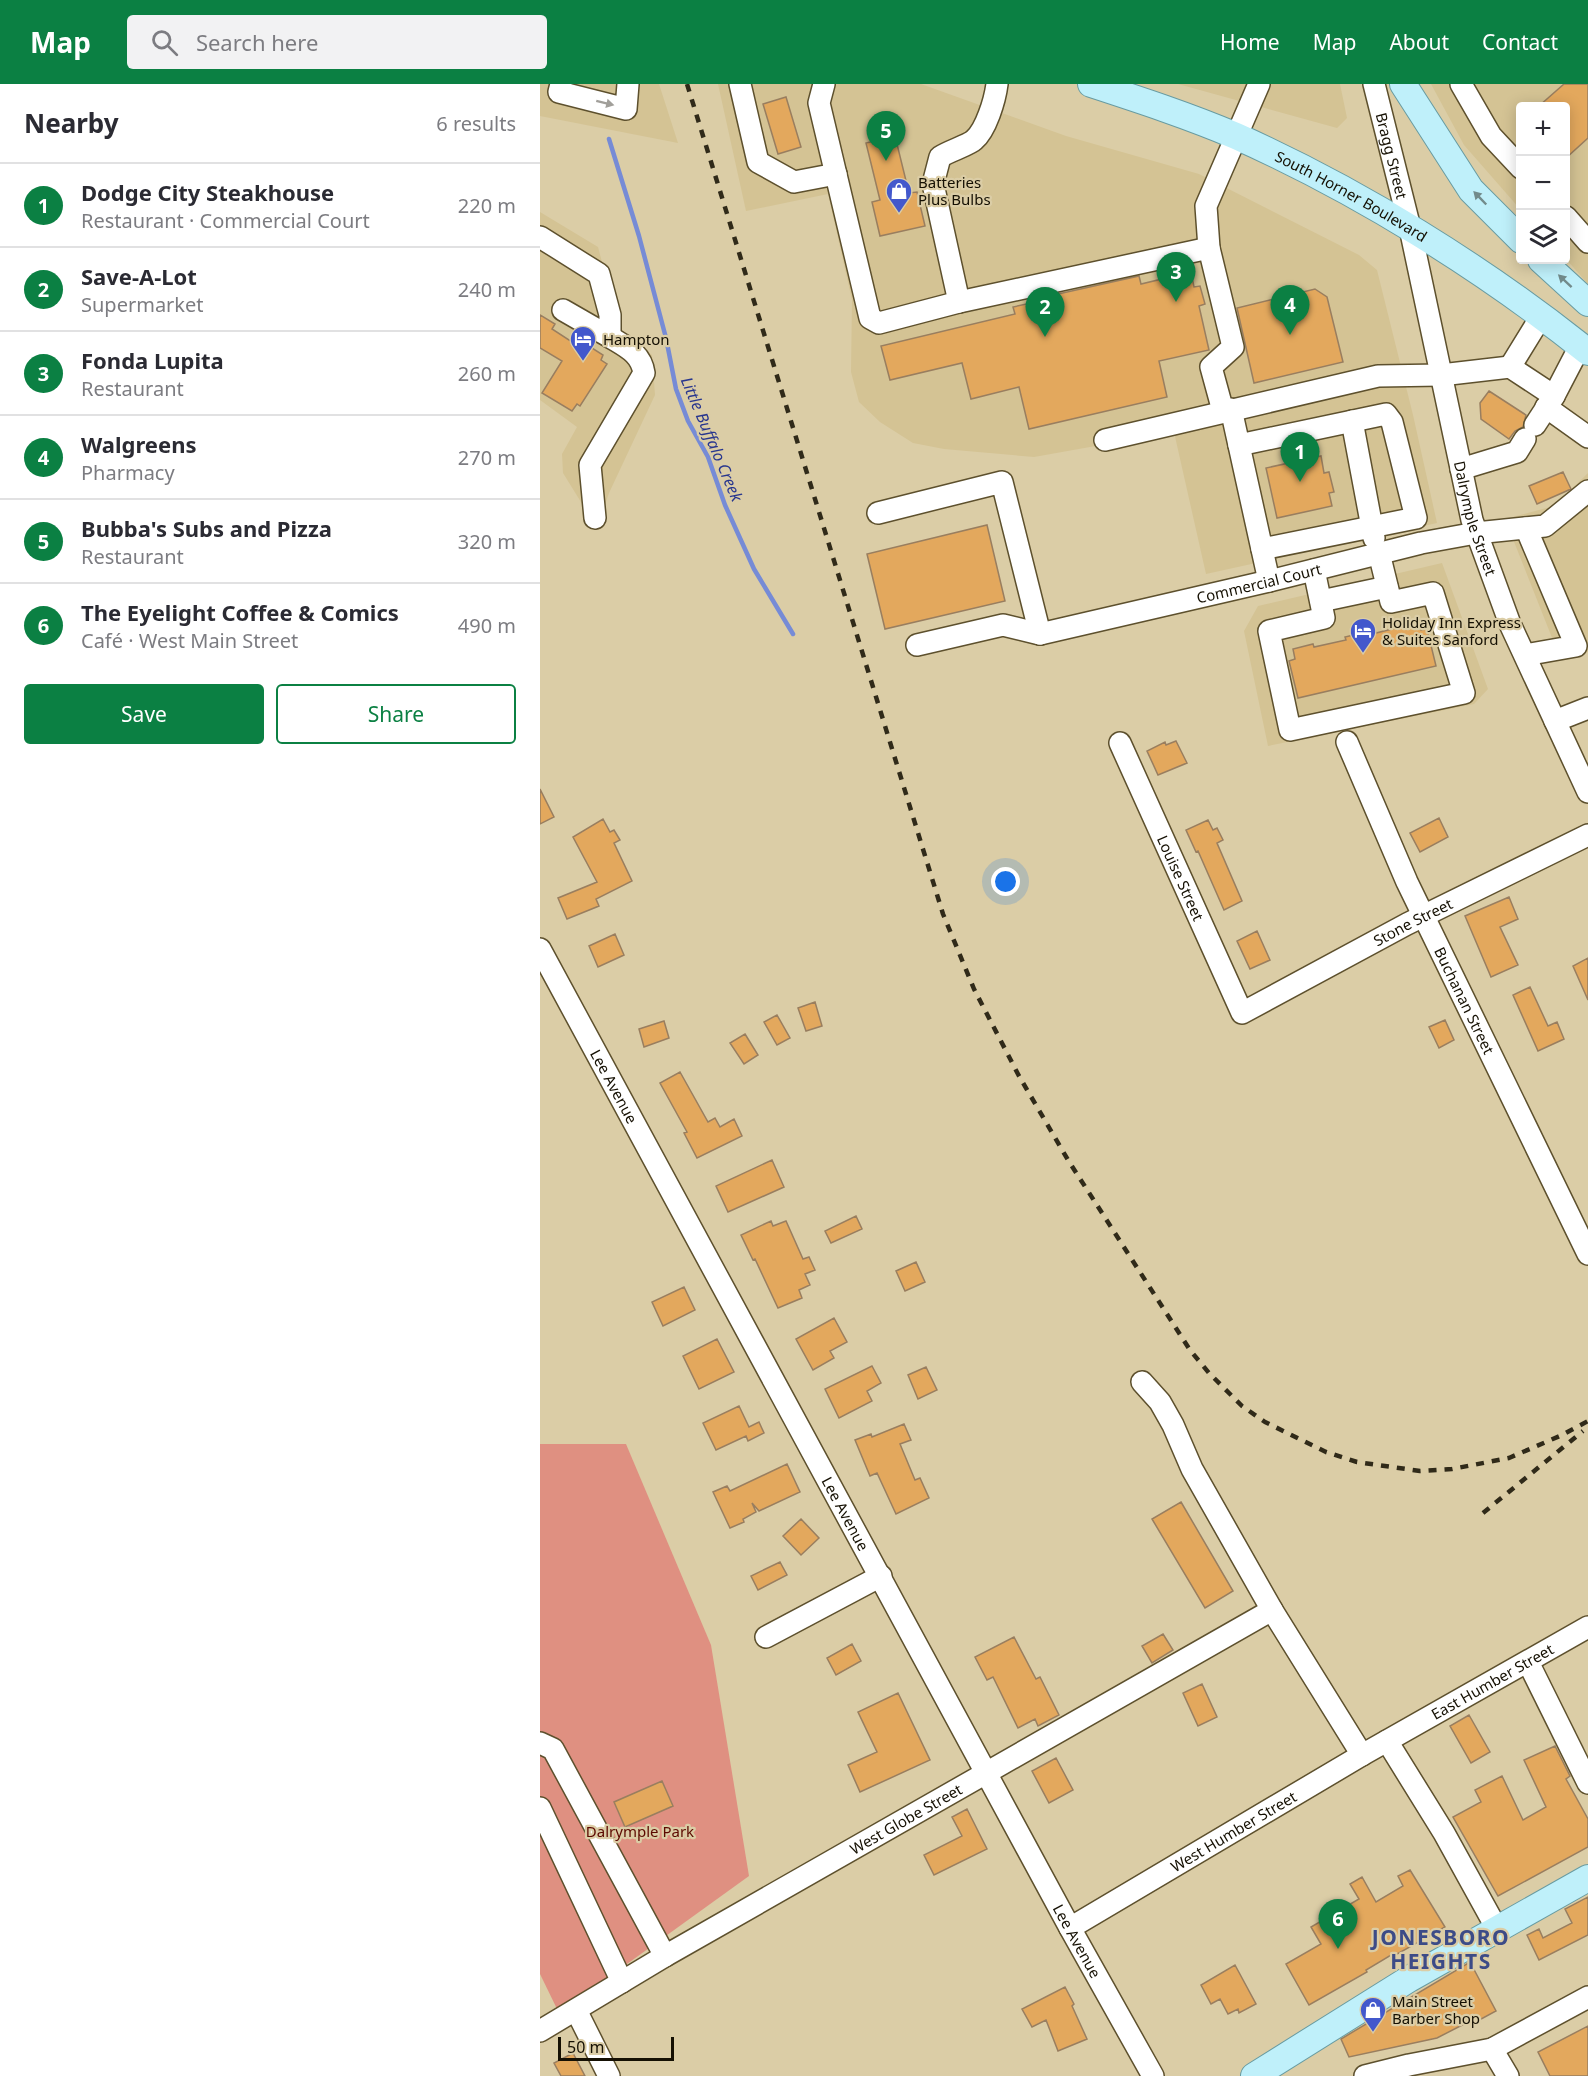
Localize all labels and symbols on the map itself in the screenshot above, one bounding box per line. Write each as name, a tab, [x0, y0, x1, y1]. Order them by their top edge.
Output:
one-way arrow	[596, 99, 614, 108]
street label: Bragg Street	[1372, 110, 1413, 202]
pin: 5	[866, 112, 906, 161]
street label: South Horner Boulevard	[1272, 146, 1431, 246]
place label: Batteries Plus Bulbs	[918, 172, 991, 209]
shop icon: Batteries Plus Bulbs	[884, 176, 914, 214]
one-way arrow	[1473, 192, 1487, 206]
pin: 3	[1156, 252, 1196, 302]
one-way arrow	[1558, 275, 1572, 289]
pin: 4	[1270, 286, 1310, 335]
pin: 2	[1026, 288, 1064, 337]
hotel icon: Hampton	[568, 324, 598, 362]
place label: Hampton	[603, 329, 670, 349]
water label: Little Buffalo Creek	[676, 373, 749, 506]
pin: 1	[1280, 432, 1320, 482]
street label: Dalrymple Street	[1450, 459, 1502, 579]
street label: Commercial Court	[1194, 558, 1324, 607]
place label: Holiday Inn Express & Suites Sanford	[1382, 612, 1521, 649]
hotel icon: Holiday Inn Express & Suites Sanford	[1348, 616, 1378, 654]
street label: Louise Street	[1153, 832, 1209, 924]
your location	[991, 867, 1020, 896]
street label: Stone Street	[1370, 893, 1456, 950]
street label: Buchanan Street	[1430, 944, 1499, 1058]
street label: Lee Avenue	[586, 1046, 642, 1127]
street label: Lee Avenue	[817, 1473, 874, 1554]
street label: East Humber Street	[1427, 1638, 1557, 1724]
street label: West Globe Street	[846, 1779, 966, 1859]
street label: West Humber Street	[1167, 1786, 1300, 1876]
park label: Dalrymple Park	[586, 1821, 694, 1841]
street label: Lee Avenue	[1049, 1900, 1106, 1981]
pin: 6	[1318, 1900, 1358, 1949]
district label: JONESBORO HEIGHTS	[1370, 1923, 1510, 1975]
place label: Main Street Barber Shop	[1392, 1991, 1480, 2028]
shop icon: Main Street Barber Shop	[1358, 1995, 1388, 2033]
scale bar	[558, 2034, 674, 2062]

